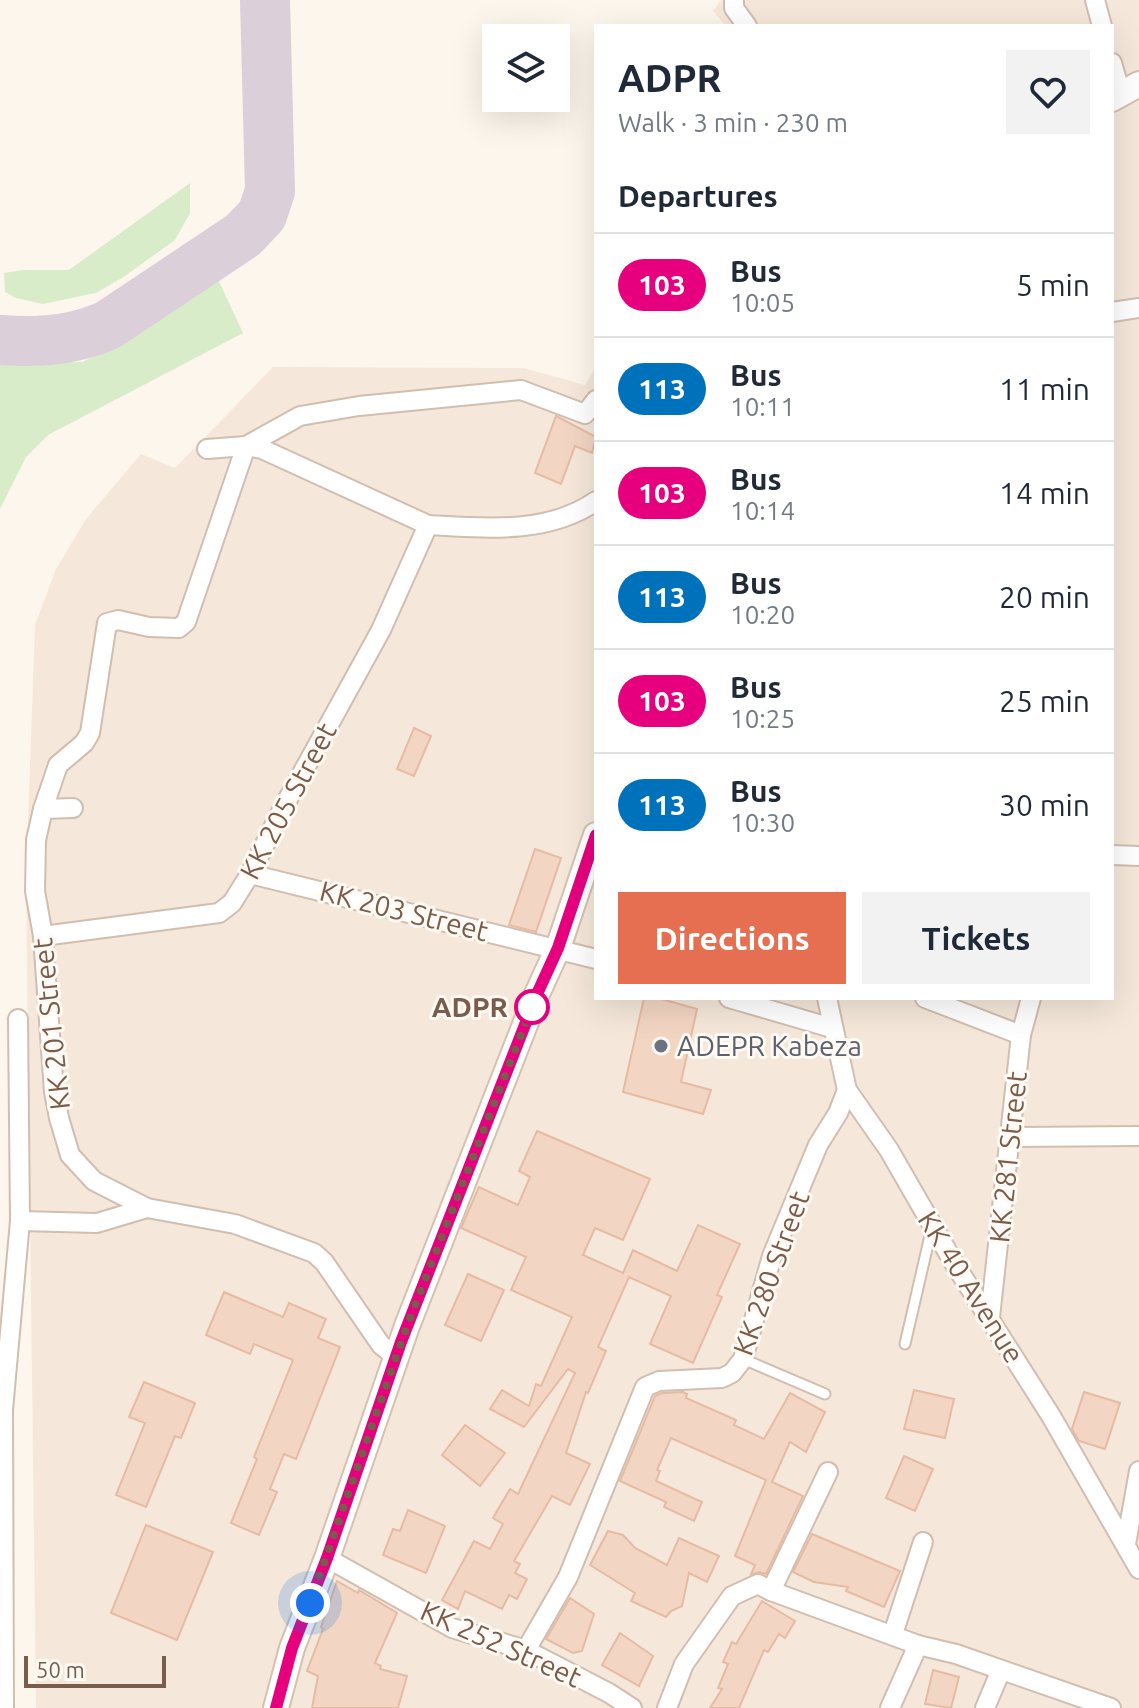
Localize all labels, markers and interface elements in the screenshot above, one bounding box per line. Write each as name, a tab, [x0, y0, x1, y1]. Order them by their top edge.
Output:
map controls	[482, 24, 570, 112]
button: layers	[482, 24, 570, 112]
button: heart	[1006, 50, 1090, 134]
text: ADPR	[618, 57, 721, 99]
text: Walk · 3 min · 230 m	[618, 108, 848, 137]
text: Departures	[618, 179, 778, 213]
text: Bus	[730, 254, 782, 288]
text: 5 min	[1016, 268, 1090, 302]
text: 103	[638, 269, 686, 300]
text: 10:05	[730, 288, 795, 317]
text: Bus	[730, 358, 782, 392]
text: 11 min	[999, 372, 1090, 406]
text: 113	[638, 373, 686, 404]
text: 10:11	[730, 392, 795, 421]
text: Bus	[730, 462, 782, 496]
text: 14 min	[999, 476, 1090, 510]
text: 103	[638, 477, 686, 508]
text: 10:14	[730, 496, 795, 525]
text: Bus	[730, 566, 782, 600]
text: 20 min	[999, 580, 1090, 614]
text: 113	[638, 581, 686, 612]
text: 10:20	[730, 600, 795, 629]
text: Bus	[730, 670, 782, 704]
text: 25 min	[999, 684, 1090, 718]
text: 103	[638, 685, 686, 716]
text: 10:25	[730, 704, 795, 733]
street label: KK 205 Street	[233, 717, 342, 884]
text: Bus	[730, 774, 782, 808]
text: 30 min	[999, 788, 1090, 822]
text: 113	[638, 789, 686, 820]
text: 10:30	[730, 808, 795, 837]
street label: KK 203 Street	[317, 875, 492, 946]
button: Directions	[618, 892, 846, 984]
button: Tickets	[862, 892, 1090, 984]
street label: KK 201 Street	[26, 937, 75, 1111]
marker: ADPR	[515, 990, 549, 1024]
place label: ADPR	[432, 991, 508, 1022]
place label: ADEPR Kabeza	[677, 1030, 862, 1061]
marker: ADEPR Kabeza	[652, 1037, 670, 1055]
street label: KK 281 Street	[983, 1070, 1032, 1244]
street label: KK 280 Street	[726, 1186, 815, 1359]
street label: KK 40 Avenue	[912, 1205, 1030, 1368]
your location	[290, 1583, 330, 1623]
street label: KK 252 Street	[416, 1594, 586, 1693]
scale bar	[24, 1652, 166, 1688]
text: 50 m	[36, 1657, 85, 1682]

